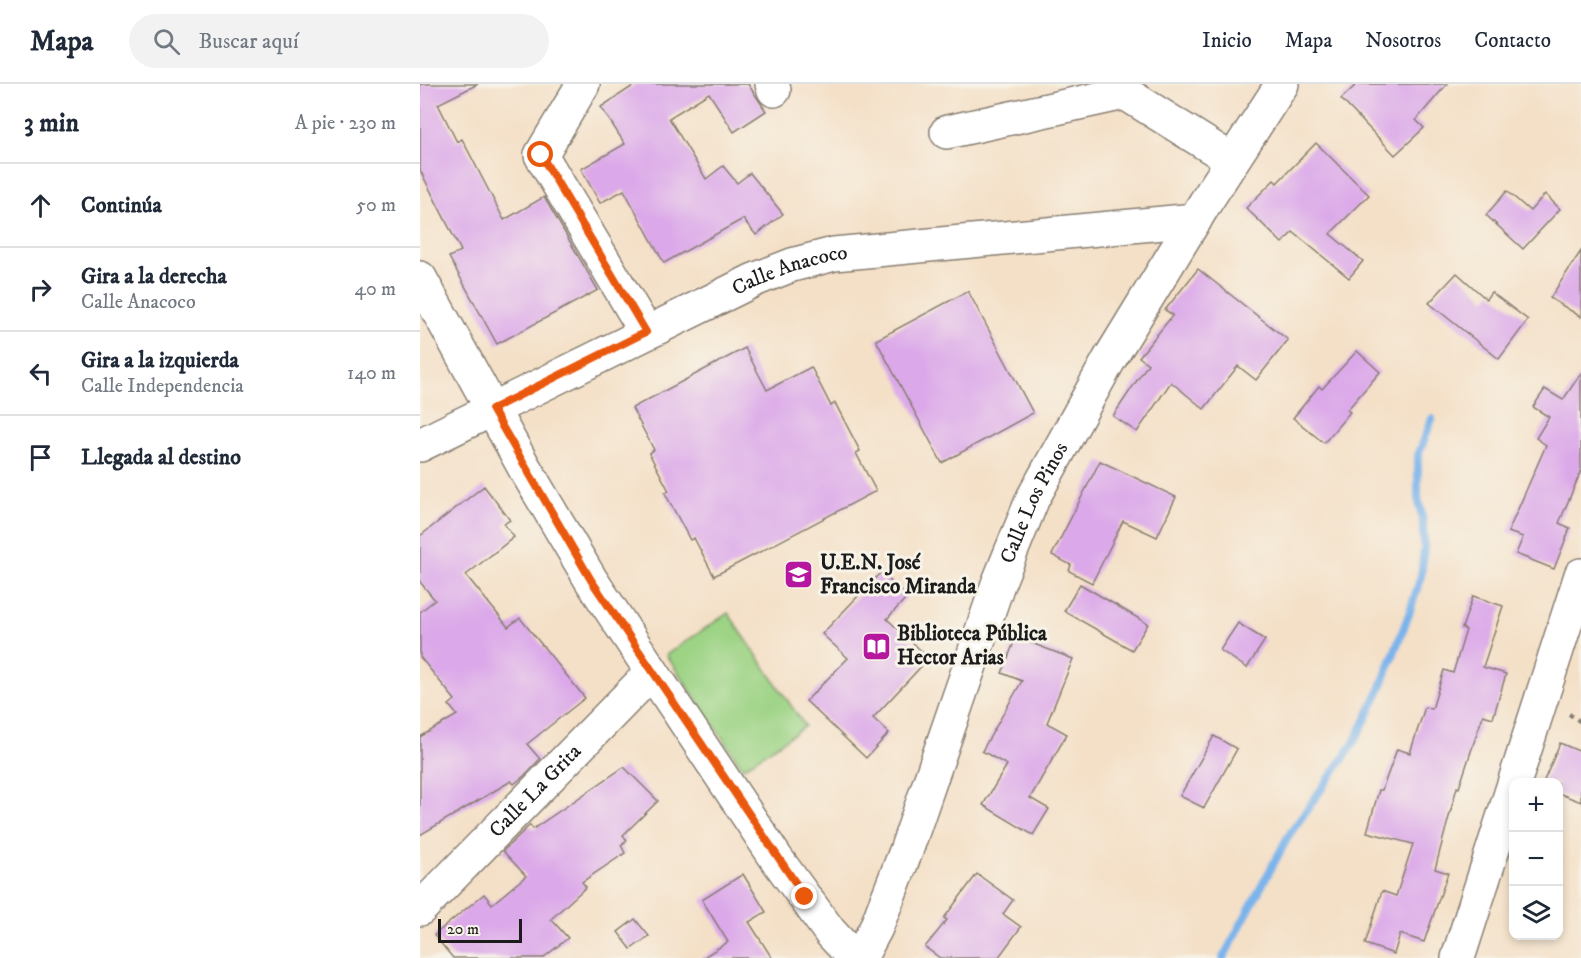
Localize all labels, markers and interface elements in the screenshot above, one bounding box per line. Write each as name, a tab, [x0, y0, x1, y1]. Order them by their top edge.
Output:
search box	[129, 14, 549, 68]
text: Mapa	[30, 24, 93, 59]
icon: search	[150, 25, 183, 58]
text: Buscar aquí	[198, 28, 299, 55]
text: Inicio	[1202, 28, 1252, 54]
text: Mapa	[1285, 28, 1332, 54]
text: Nosotros	[1365, 28, 1441, 54]
text: Contacto	[1474, 28, 1551, 54]
text: 3 min	[24, 107, 79, 140]
text: A pie · 230 m	[295, 111, 396, 136]
route start	[527, 141, 553, 167]
icon: ahead	[24, 189, 57, 222]
text: Continúa	[81, 192, 162, 219]
text: 50 m	[356, 193, 396, 218]
street label: Calle Anacoco	[728, 240, 849, 302]
text: Gira a la derecha	[81, 263, 227, 290]
icon: right	[24, 273, 57, 306]
text: 40 m	[354, 277, 396, 302]
text: Calle Anacoco	[81, 290, 196, 315]
text: Gira a la izquierda	[81, 347, 239, 374]
icon: left	[24, 357, 57, 390]
text: 140 m	[347, 361, 396, 386]
text: Calle Independencia	[81, 374, 244, 399]
street label: Calle Los Pinos	[995, 438, 1074, 567]
icon: arrive	[24, 441, 57, 474]
text: Llegada al destino	[81, 444, 241, 471]
place label: U.E.N. José Francisco Miranda	[820, 550, 977, 600]
school or university icon: U.E.N. José Francisco Miranda	[783, 559, 815, 591]
place label: Biblioteca Pública Hector Arias	[897, 621, 1048, 671]
library icon: Biblioteca Pública Hector Arias	[860, 630, 892, 662]
street label: Calle La Grita	[484, 739, 587, 843]
map controls	[1509, 778, 1563, 940]
button: +	[1509, 778, 1563, 832]
button: −	[1509, 832, 1563, 886]
route end	[791, 883, 817, 909]
button: layers	[1509, 886, 1563, 940]
scale bar	[438, 916, 522, 944]
text: 20 m	[447, 919, 479, 939]

